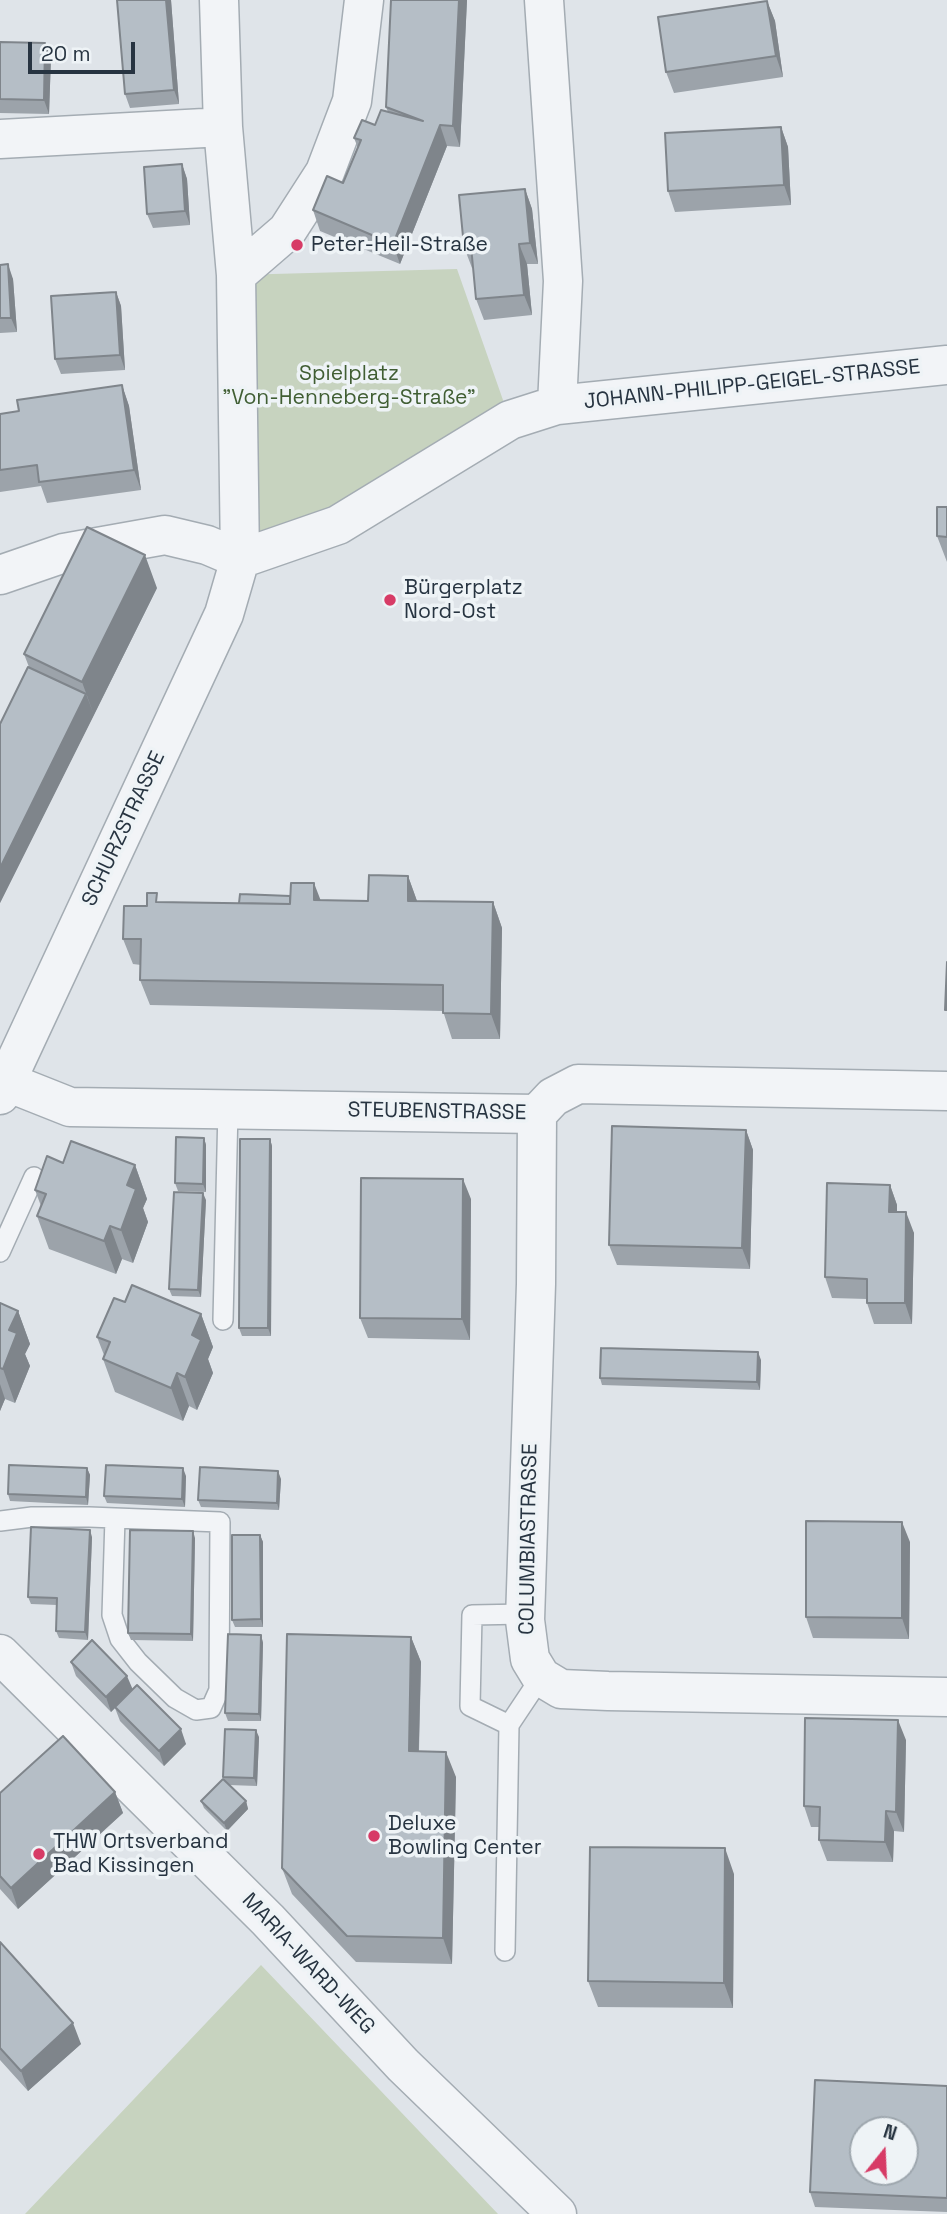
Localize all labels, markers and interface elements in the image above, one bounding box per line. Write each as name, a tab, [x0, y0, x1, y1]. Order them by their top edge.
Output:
scale bar	[32, 28, 138, 72]
text: 20 m	[41, 40, 91, 67]
place label: Peter-Heil-Straße	[311, 232, 488, 258]
marker: Peter-Heil-Straße	[289, 237, 305, 253]
street label: JOHANN-PHILIPP-GEIGEL-STRASSE	[583, 355, 921, 415]
park label: Spielplatz "Von-Henneberg-Straße"	[222, 361, 476, 411]
place label: Bürgerplatz Nord-Ost	[404, 575, 523, 625]
marker: Bürgerplatz Nord-Ost	[382, 592, 398, 608]
street label: SCHURZSTRASSE	[77, 748, 171, 910]
street label: STEUBENSTRASSE	[347, 1098, 527, 1126]
street label: COLUMBIASTRASSE	[515, 1443, 543, 1635]
place label: Deluxe Bowling Center	[388, 1811, 542, 1861]
marker: Deluxe Bowling Center	[366, 1828, 382, 1844]
place label: THW Ortsverband Bad Kissingen	[53, 1829, 228, 1879]
marker: THW Ortsverband Bad Kissingen	[31, 1846, 47, 1862]
street label: MARIA-WARD-WEG	[236, 1888, 380, 2040]
north arrow	[849, 2116, 919, 2186]
text: N	[880, 2119, 900, 2146]

